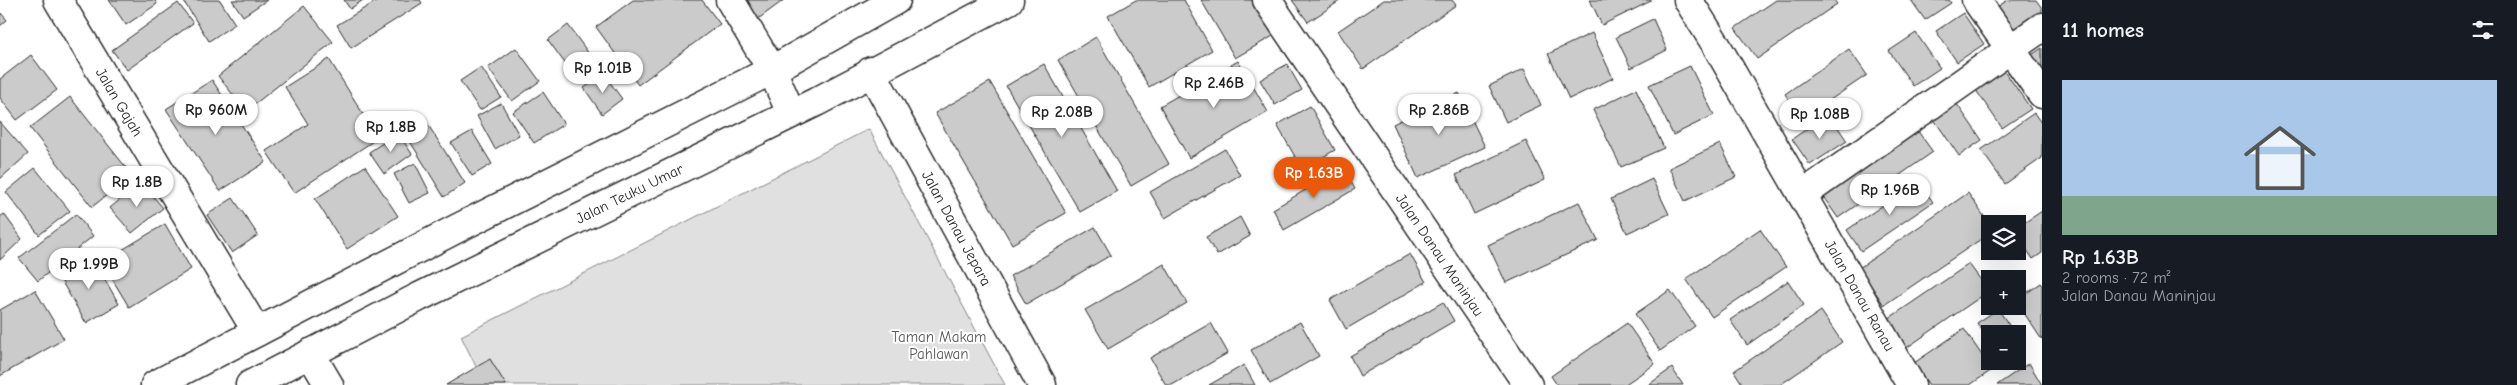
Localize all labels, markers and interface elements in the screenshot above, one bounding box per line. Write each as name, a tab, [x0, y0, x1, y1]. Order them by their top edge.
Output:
icon: filters	[2469, 16, 2497, 44]
text: 11 homes	[2062, 18, 2144, 42]
pin: Rp 1.01B	[551, 52, 655, 94]
text: Rp 1.01B	[574, 59, 632, 77]
street label: Jalan Gajah	[92, 64, 147, 140]
pin: Rp 2.46B	[1162, 66, 1266, 109]
text: Rp 2.46B	[1184, 74, 1244, 92]
pin: Rp 960M	[170, 94, 262, 136]
pin: Rp 2.86B	[1387, 94, 1491, 136]
pin: Rp 2.08B	[1010, 96, 1114, 138]
pin: Rp 1.08B	[1768, 98, 1872, 140]
text: Rp 960M	[185, 101, 247, 119]
text: Rp 2.86B	[1409, 101, 1469, 119]
text: Rp 2.08B	[1031, 103, 1093, 121]
text: Rp 1.08B	[1790, 105, 1850, 123]
pin: Rp 1.8B	[345, 110, 437, 153]
icon: home	[2235, 113, 2325, 203]
text: Rp 1.8B	[366, 118, 416, 136]
pin: Rp 1.63B	[1262, 156, 1366, 199]
street label: Jalan Teuku Umar	[573, 160, 686, 228]
text: Rp 1.63B	[1285, 164, 1343, 182]
pin: Rp 1.8B	[91, 166, 183, 208]
street label: Jalan Danau Jepara	[918, 168, 995, 289]
text: Rp 1.8B	[112, 173, 162, 191]
pin: Rp 1.96B	[1838, 174, 1942, 216]
text: Rp 1.96B	[1860, 181, 1920, 199]
street label: Jalan Danau Maninjau	[1392, 190, 1488, 320]
map controls	[1981, 215, 2026, 370]
button: layers	[1981, 215, 2026, 260]
street label: Jalan Danau Ranau	[1821, 237, 1899, 354]
text: Rp 1.63B	[2062, 245, 2139, 269]
pin: Rp 1.99B	[37, 248, 141, 290]
text: Rp 1.99B	[59, 255, 119, 273]
text: 2 rooms · 72 m²	[2062, 269, 2171, 287]
button: +	[1981, 270, 2026, 315]
text: Jalan Danau Maninjau	[2062, 287, 2216, 305]
button: −	[1981, 325, 2026, 370]
park label: Taman Makam Pahlawan	[891, 328, 987, 363]

